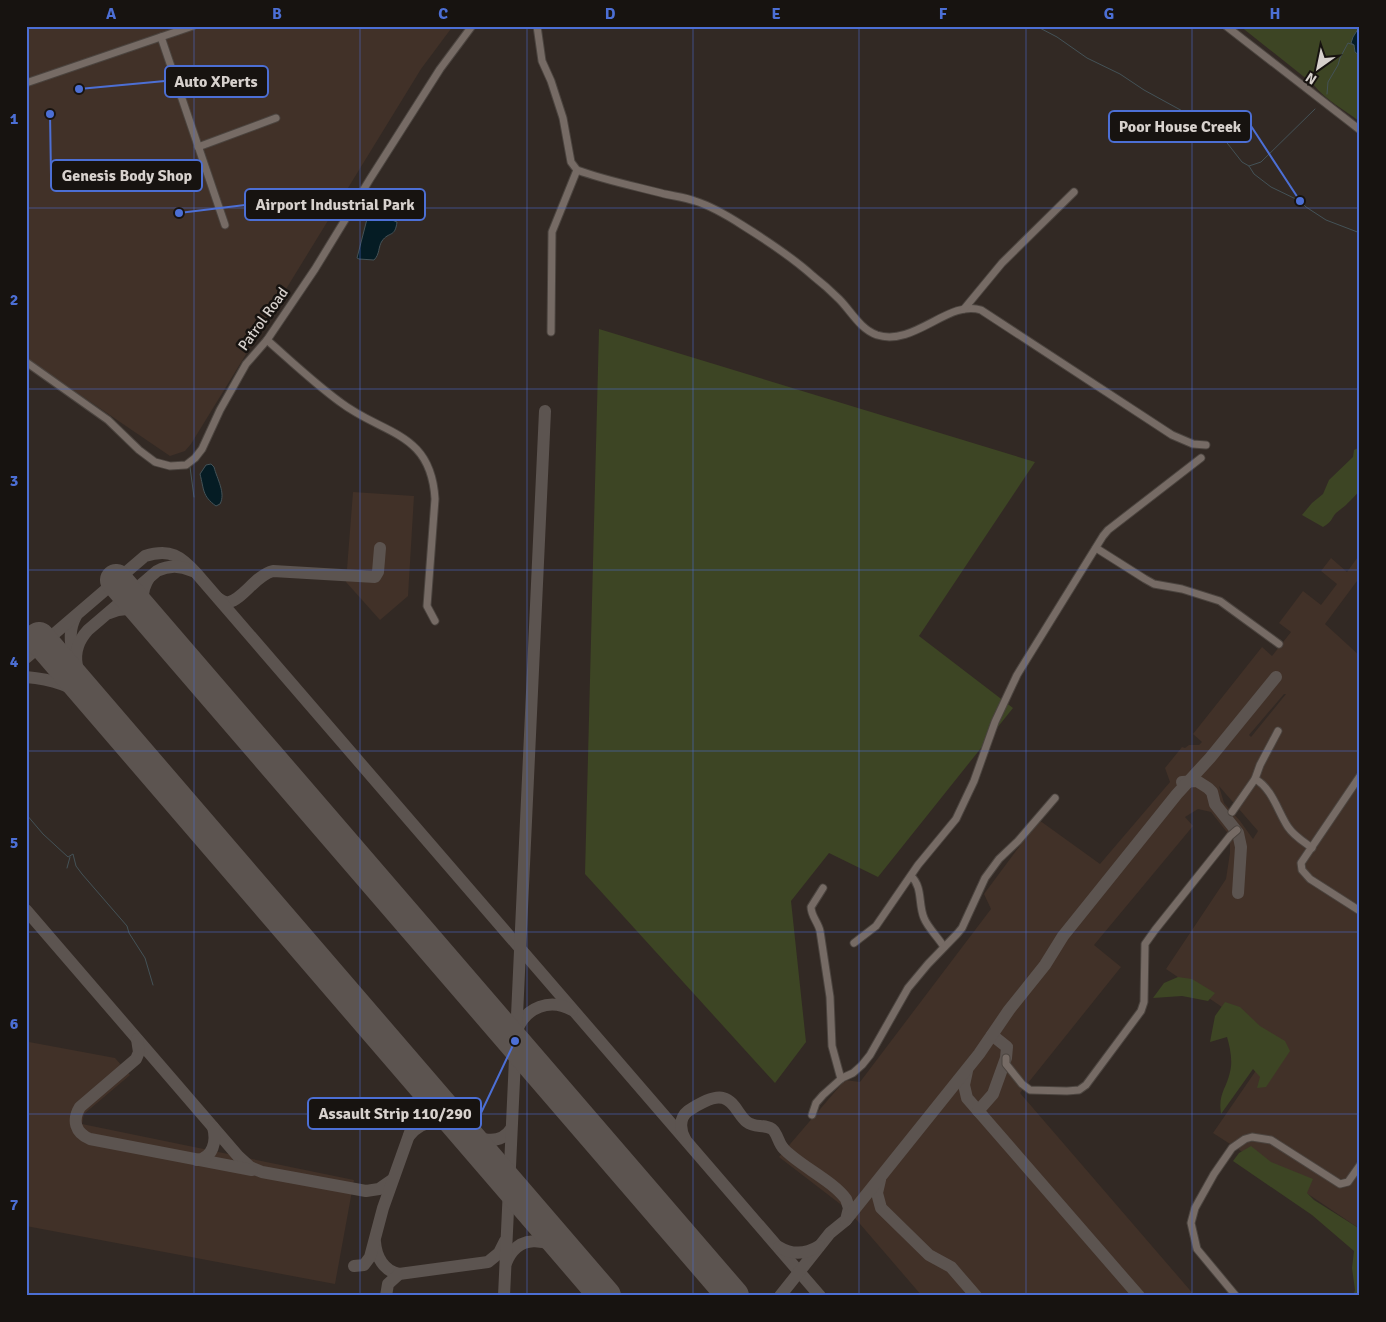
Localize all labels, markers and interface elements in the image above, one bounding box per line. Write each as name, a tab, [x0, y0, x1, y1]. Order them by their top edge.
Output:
text: A	[106, 4, 117, 24]
text: B	[272, 4, 282, 24]
text: C	[438, 4, 448, 24]
text: D	[605, 4, 616, 24]
text: E	[771, 4, 781, 24]
text: F	[939, 4, 948, 24]
text: G	[1104, 4, 1114, 24]
text: H	[1270, 4, 1280, 24]
north arrow	[1294, 42, 1344, 92]
callout: Auto XPerts	[165, 66, 268, 97]
text: N	[1302, 69, 1320, 88]
text: Auto XPerts	[174, 72, 258, 92]
text: 1	[10, 109, 19, 129]
callout: Poor House Creek	[1109, 111, 1251, 142]
text: Poor House Creek	[1119, 117, 1242, 137]
callout: Genesis Body Shop	[51, 160, 202, 191]
text: Genesis Body Shop	[62, 166, 193, 186]
callout: Airport Industrial Park	[245, 189, 425, 220]
text: Airport Industrial Park	[255, 195, 415, 215]
street label: Patrol Road	[234, 284, 292, 354]
text: 2	[10, 290, 18, 310]
text: 3	[10, 471, 18, 491]
text: 4	[10, 652, 19, 672]
text: 5	[10, 833, 18, 853]
text: 6	[10, 1014, 19, 1034]
callout: Assault Strip 110/290	[308, 1098, 481, 1129]
text: Assault Strip 110/290	[318, 1104, 472, 1124]
text: 7	[10, 1195, 19, 1215]

